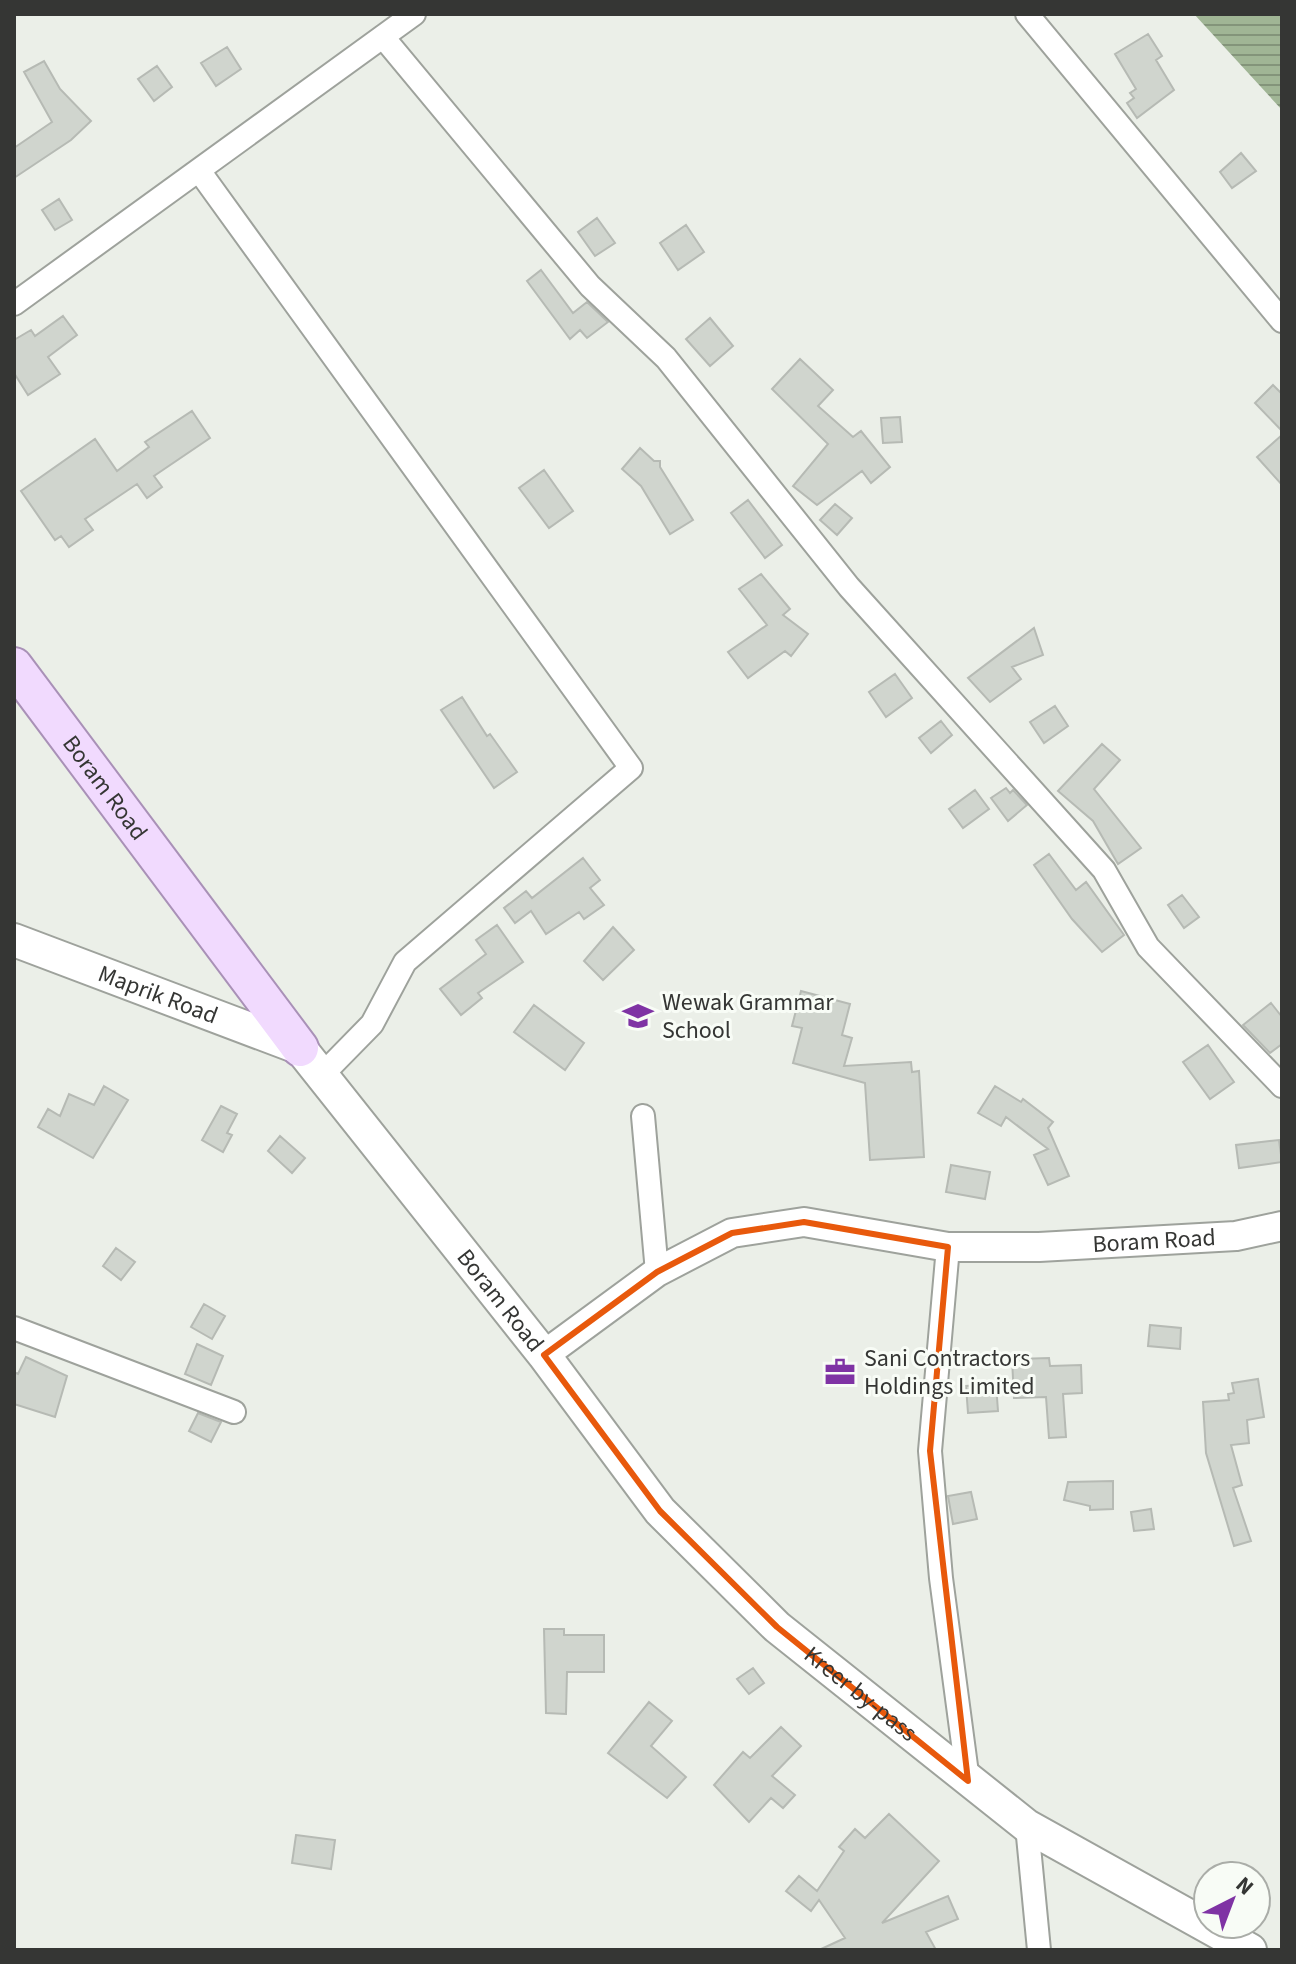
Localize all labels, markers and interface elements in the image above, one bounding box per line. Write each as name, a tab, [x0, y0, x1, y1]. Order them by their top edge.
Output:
street label: Boram Road	[54, 728, 156, 848]
street label: Maprik Road	[93, 956, 223, 1033]
place label: Wewak Grammar School	[662, 985, 834, 1048]
school or university icon: Wewak Grammar School	[621, 999, 655, 1033]
street label: Boram Road	[1092, 1220, 1217, 1262]
street label: Boram Road	[448, 1241, 552, 1360]
place label: Sani Contractors Holdings Limited	[864, 1341, 1034, 1404]
office icon: Sani Contractors Holdings Limited	[823, 1355, 857, 1389]
street label: Kreer by-pass	[796, 1638, 925, 1750]
north arrow	[1192, 1860, 1272, 1940]
text: N	[1229, 1869, 1261, 1903]

